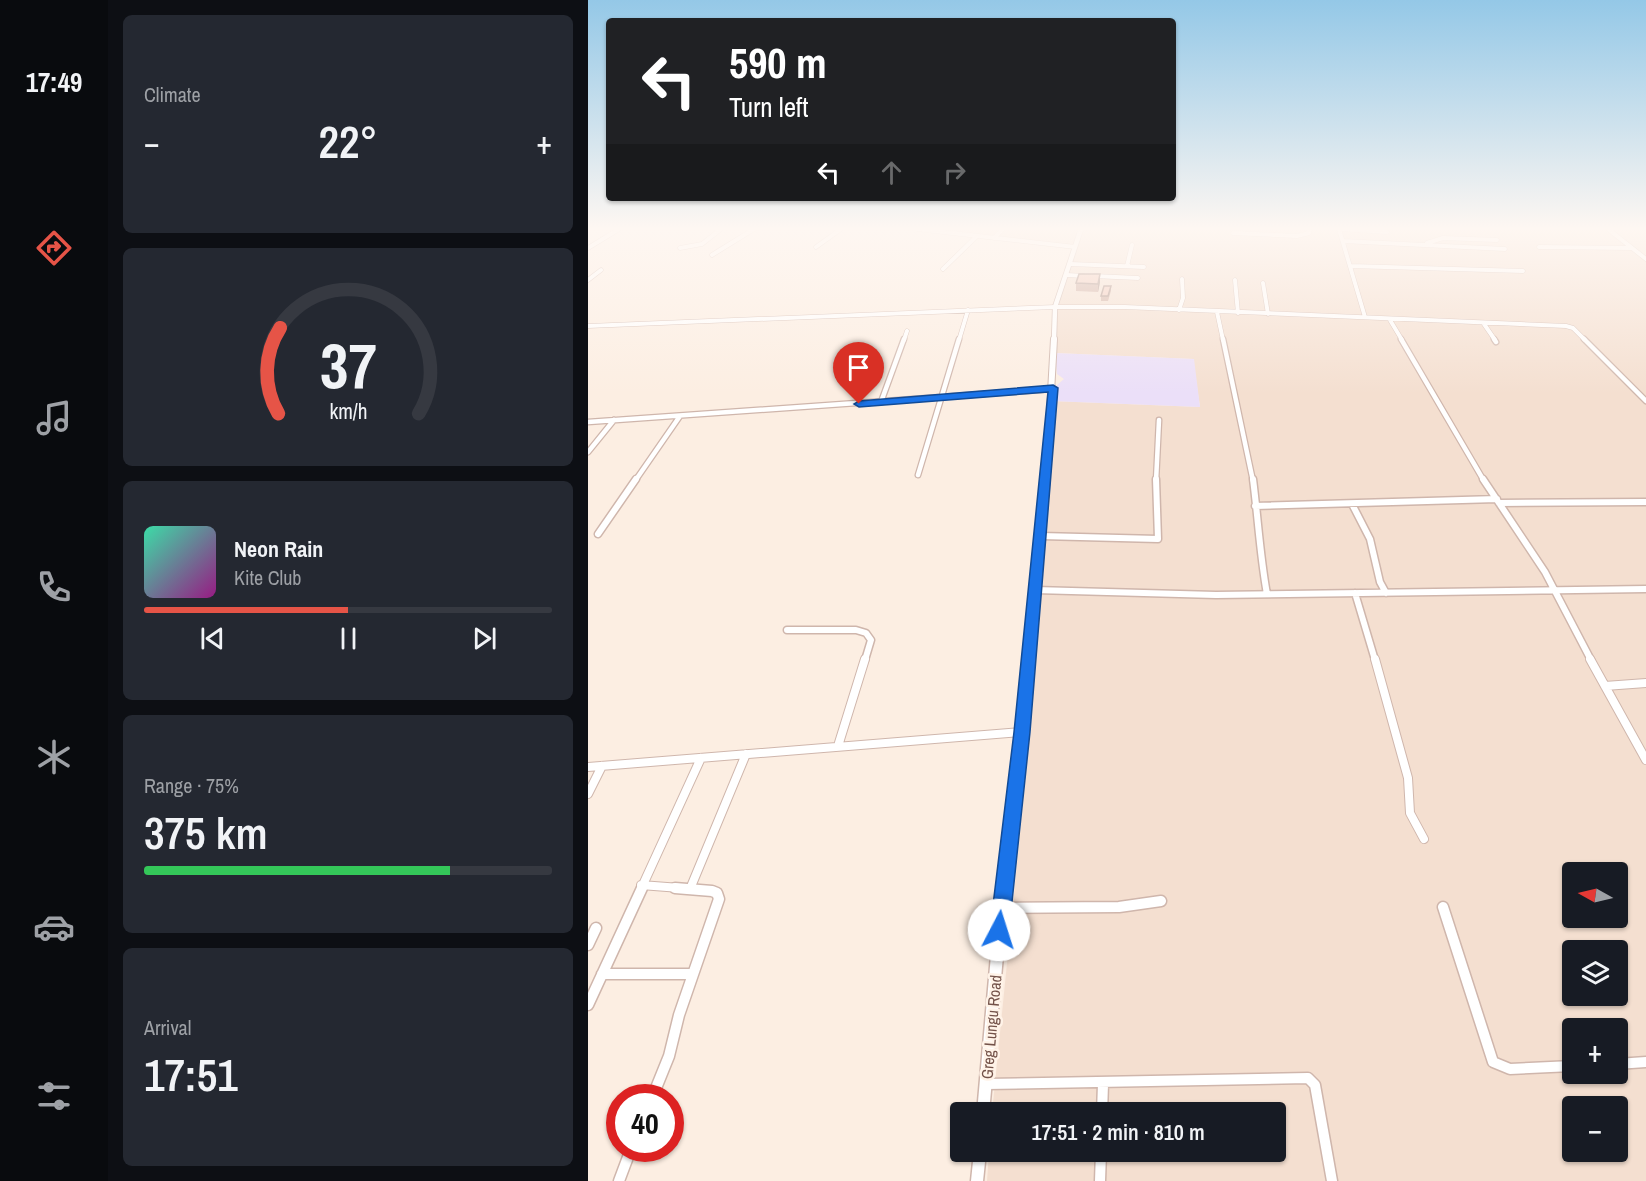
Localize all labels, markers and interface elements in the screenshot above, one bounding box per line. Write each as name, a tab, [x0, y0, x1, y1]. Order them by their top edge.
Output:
text: 590 m	[729, 35, 827, 91]
icon: left	[630, 42, 708, 120]
text: 17:49	[26, 64, 82, 100]
text: Climate	[144, 81, 201, 108]
text: Turn left	[729, 89, 808, 125]
text: 22°	[318, 111, 378, 172]
text: −	[144, 120, 160, 164]
text: +	[536, 120, 552, 164]
icon: left	[812, 156, 845, 189]
icon: ahead	[875, 156, 908, 189]
icon: right	[938, 156, 971, 189]
icon: directions	[33, 227, 75, 269]
text: 37	[320, 323, 376, 407]
pin	[833, 342, 884, 404]
icon: arrive	[842, 351, 875, 384]
icon: music	[33, 397, 75, 439]
text: km/h	[329, 398, 367, 427]
text: Neon Rain	[234, 534, 323, 564]
text: Kite Club	[234, 564, 301, 591]
icon: phone	[33, 566, 75, 608]
icon: previous	[196, 622, 229, 655]
icon: pause	[332, 622, 365, 655]
icon: next	[468, 622, 501, 655]
icon: climate	[33, 736, 75, 778]
text: Range · 75%	[144, 772, 239, 799]
text: 375 km	[144, 802, 268, 863]
north arrow	[1562, 862, 1628, 928]
map controls	[1562, 862, 1628, 1162]
position arrow	[967, 898, 1031, 962]
icon: car	[33, 906, 75, 948]
button: layers	[1562, 940, 1628, 1006]
street label: Greg Lungu Road	[975, 974, 1007, 1080]
text: Arrival	[144, 1014, 191, 1041]
button: +	[1562, 1018, 1628, 1084]
text: 17:51	[144, 1044, 238, 1105]
icon: filters	[33, 1075, 75, 1117]
speed limit sign: 40	[606, 1084, 684, 1162]
button: −	[1562, 1096, 1628, 1162]
text: 17:51 · 2 min · 810 m	[1031, 1117, 1205, 1147]

